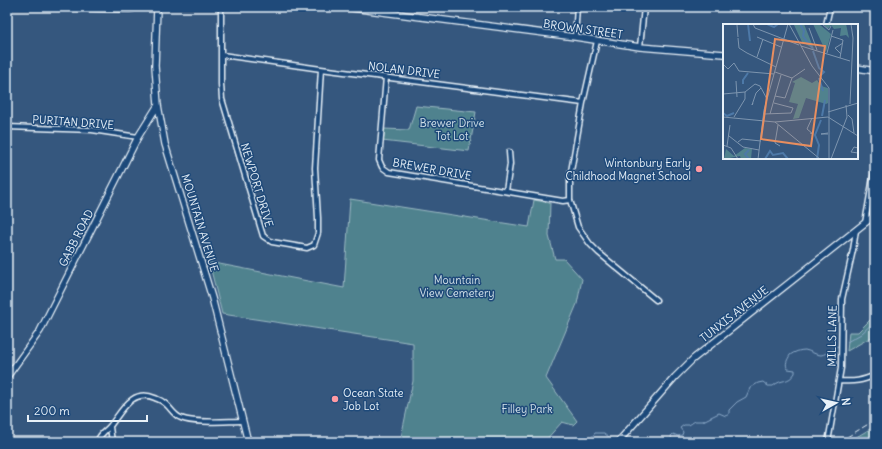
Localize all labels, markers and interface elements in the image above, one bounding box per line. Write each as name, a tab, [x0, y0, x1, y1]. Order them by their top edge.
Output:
street label: BROWN STREET	[542, 16, 624, 42]
inset map	[723, 24, 858, 159]
street label: NOLAN DRIVE	[367, 59, 441, 81]
street label: PURITAN DRIVE	[32, 112, 114, 132]
park label: Brewer Drive Tot Lot	[420, 116, 485, 143]
street label: NEWPORT DRIVE	[238, 141, 276, 229]
street label: BREWER DRIVE	[392, 155, 472, 183]
place label: Wintonbury Early Childhood Magnet School	[565, 156, 691, 183]
marker: Wintonbury Early Childhood Magnet School	[694, 164, 704, 174]
street label: MOUNTAIN AVENUE	[178, 172, 222, 274]
street label: GABB ROAD	[56, 207, 96, 269]
park label: Mountain View Cemetery	[419, 273, 495, 300]
street label: TUNXIS AVENUE	[697, 283, 771, 345]
street label: MILLS LANE	[824, 305, 840, 367]
north arrow	[816, 383, 856, 423]
place label: Ocean State Job Lot	[343, 386, 404, 413]
marker: Ocean State Job Lot	[330, 394, 340, 404]
scale bar	[28, 397, 147, 423]
text: N	[838, 397, 853, 406]
park label: Filley Park	[501, 402, 553, 416]
text: 200 m	[34, 403, 70, 418]

